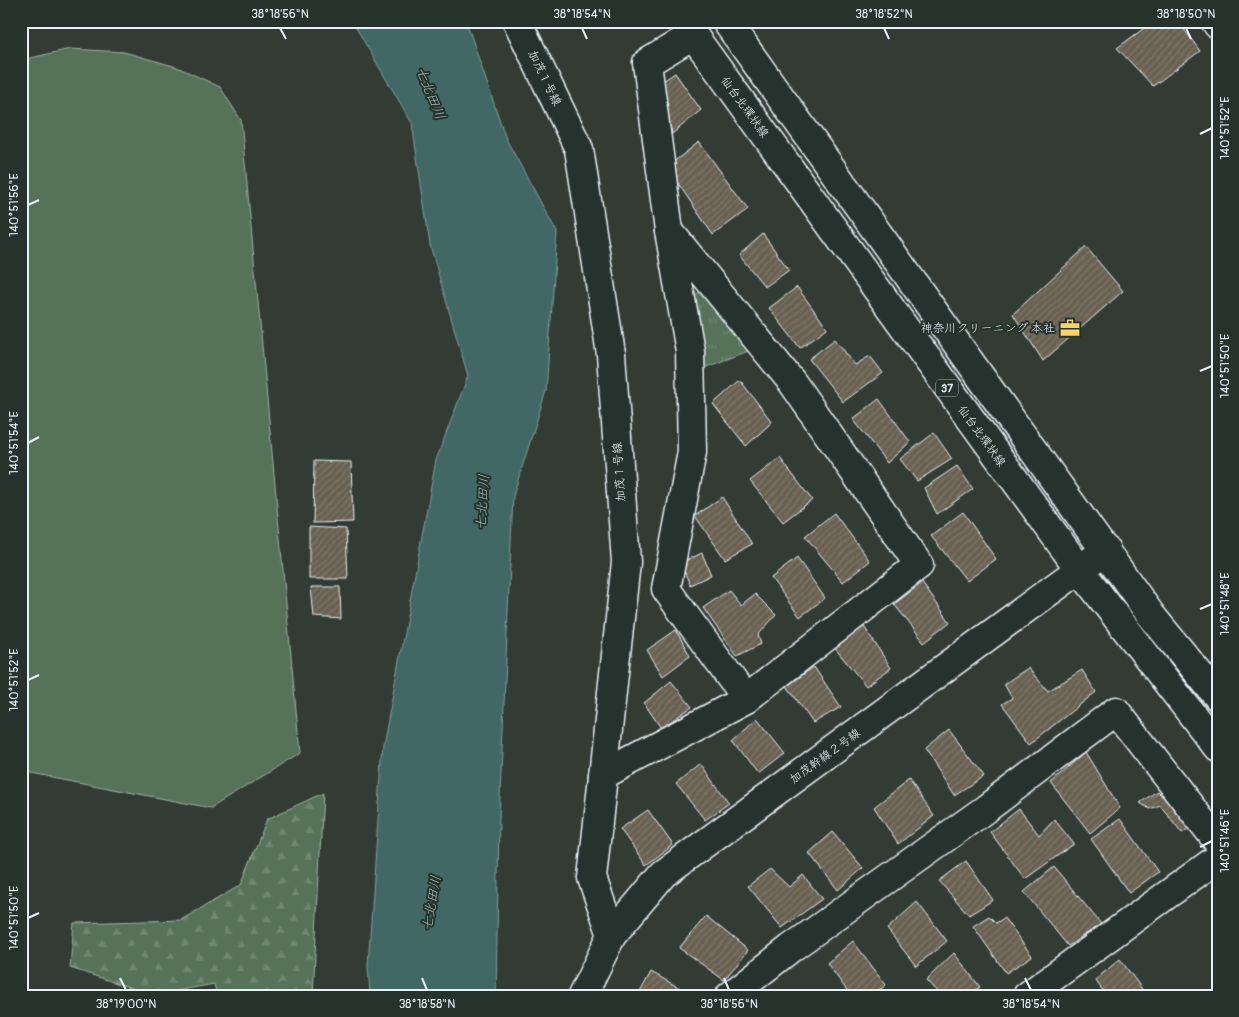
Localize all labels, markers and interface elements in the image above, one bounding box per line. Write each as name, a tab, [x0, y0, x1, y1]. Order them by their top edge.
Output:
text: 38°18'56"N	[251, 7, 309, 22]
text: 38°18'54"N	[553, 7, 611, 22]
text: 38°18'52"N	[855, 7, 913, 22]
text: 38°18'50"N	[1157, 7, 1215, 22]
street label: 加茂１号線	[525, 48, 564, 108]
water label: 七北田川	[412, 64, 449, 122]
street label: 仙台北環状線	[717, 74, 772, 141]
text: 140°51'52"E	[1218, 96, 1233, 160]
text: 140°51'56"E	[7, 173, 22, 237]
office icon: 神奈川クリーニング 本社	[1059, 317, 1081, 339]
place label: 神奈川クリーニング 本社	[920, 321, 1055, 336]
text: 140°51'50"E	[1218, 334, 1233, 398]
road number: 37	[936, 379, 958, 396]
street label: 仙台北環状線	[954, 403, 1009, 470]
text: 140°51'54"E	[7, 411, 22, 475]
street label: 加茂１号線	[610, 442, 629, 502]
water label: 七北田川	[472, 474, 493, 531]
text: 140°51'48"E	[1218, 573, 1233, 635]
text: 140°51'52"E	[7, 648, 22, 712]
street label: 加茂幹線２号線	[787, 726, 864, 787]
text: 140°51'46"E	[1218, 809, 1233, 873]
water label: 七北田川	[418, 874, 445, 932]
text: 140°51'50"E	[7, 886, 22, 950]
text: 38°19'00"N	[96, 997, 156, 1012]
text: 38°18'58"N	[399, 997, 455, 1012]
text: 38°18'56"N	[700, 997, 758, 1012]
text: 38°18'54"N	[1002, 997, 1060, 1012]

